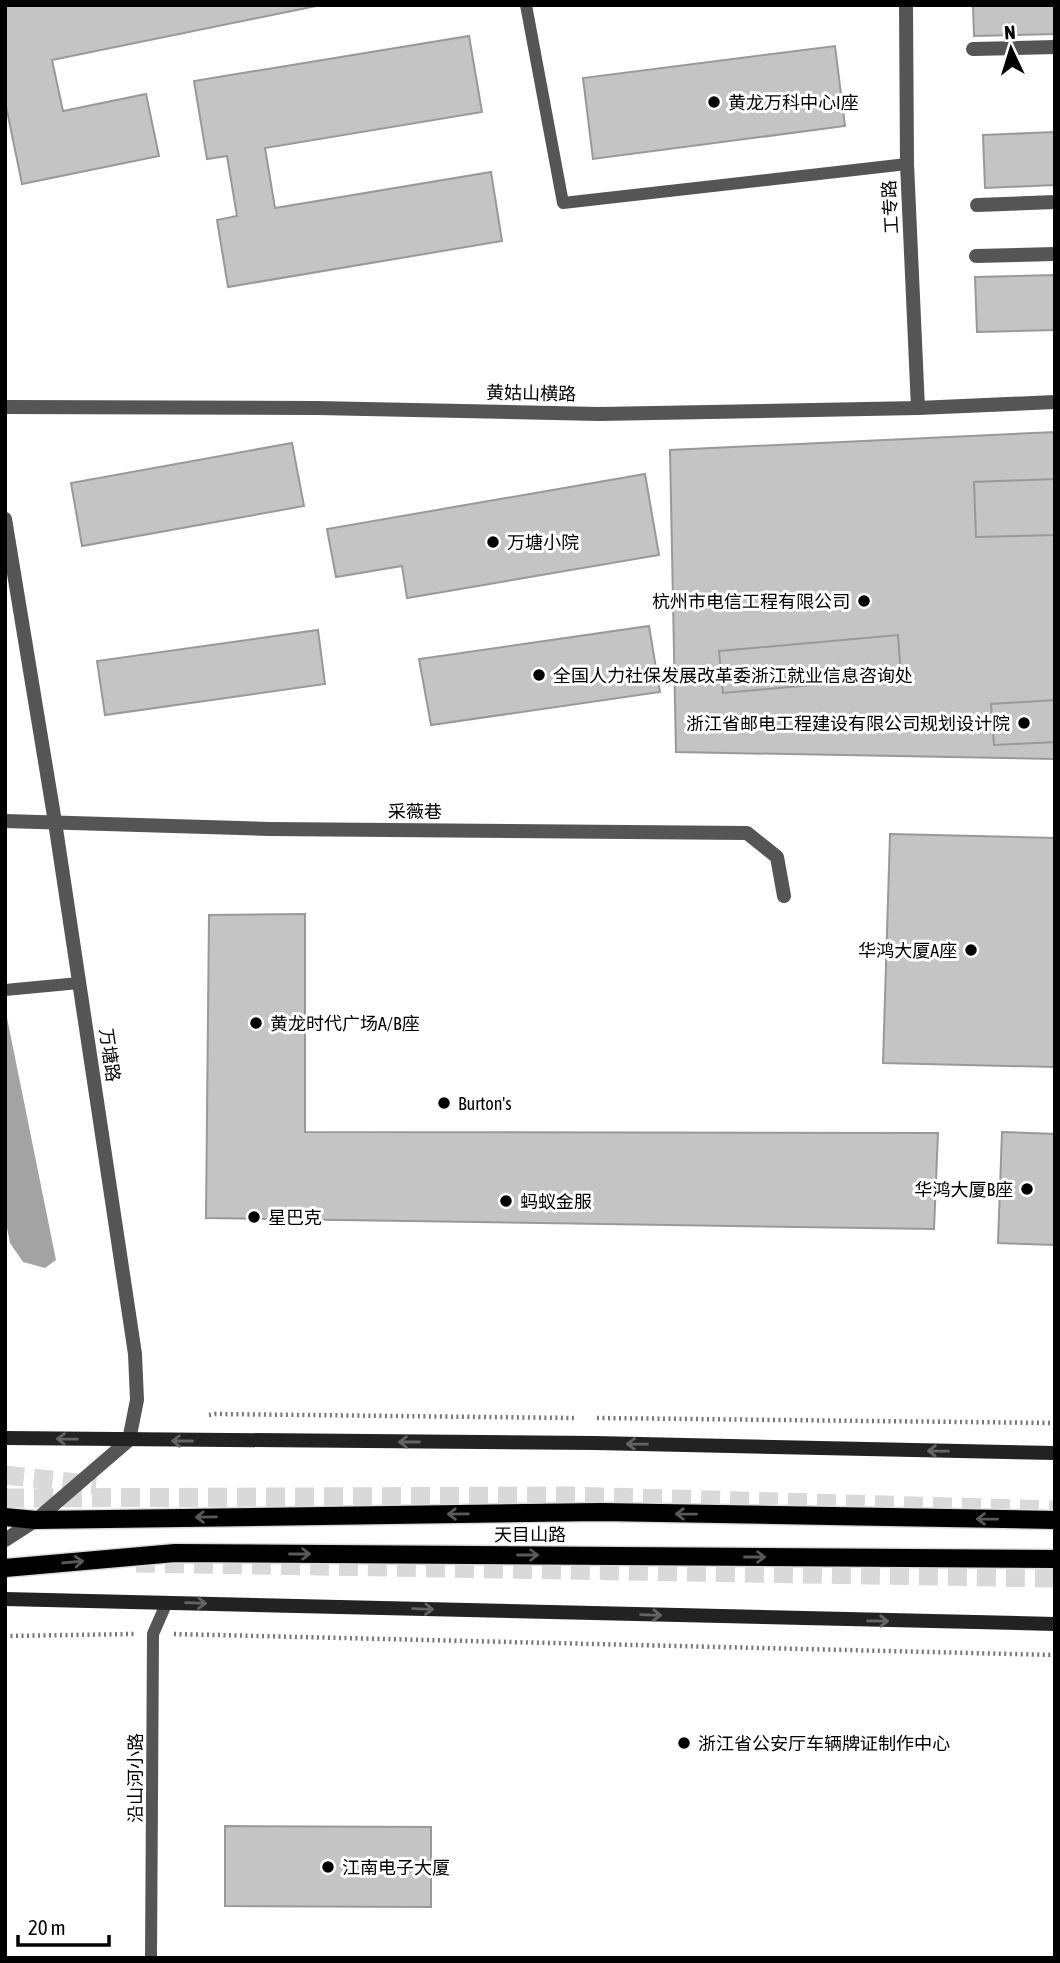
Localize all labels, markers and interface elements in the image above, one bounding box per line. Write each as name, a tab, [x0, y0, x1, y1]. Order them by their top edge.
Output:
north arrow	[976, 14, 1046, 84]
text: N	[1003, 21, 1016, 43]
place label: 黄龙万科中心I座	[728, 92, 859, 113]
marker: 黄龙万科中心I座	[706, 94, 722, 110]
street label: 工专路	[878, 179, 902, 235]
street label: 黄姑山横路	[486, 382, 576, 404]
place label: 万塘小院	[507, 532, 579, 553]
marker: 万塘小院	[485, 534, 501, 550]
place label: 杭州市电信工程有限公司	[652, 591, 850, 612]
marker: 杭州市电信工程有限公司	[856, 593, 872, 609]
place label: 全国人力社保发展改革委浙江就业信息咨询处	[553, 665, 913, 686]
marker: 全国人力社保发展改革委浙江就业信息咨询处	[531, 667, 547, 683]
place label: 浙江省邮电工程建设有限公司规划设计院	[686, 713, 1010, 734]
marker: 浙江省邮电工程建设有限公司规划设计院	[1016, 715, 1032, 731]
street label: 采薇巷	[388, 801, 442, 822]
place label: 华鸿大厦A座	[858, 940, 957, 961]
marker: 华鸿大厦A座	[963, 942, 979, 958]
place label: 黄龙时代广场A/B座	[270, 1013, 419, 1034]
marker: 黄龙时代广场A/B座	[248, 1015, 264, 1031]
street label: 万塘路	[96, 1027, 124, 1083]
place label: Burton's	[458, 1093, 512, 1114]
marker: Burton's	[436, 1095, 452, 1111]
place label: 华鸿大厦B座	[914, 1179, 1013, 1200]
marker: 华鸿大厦B座	[1019, 1181, 1035, 1197]
place label: 蚂蚁金服	[520, 1191, 592, 1212]
marker: 蚂蚁金服	[498, 1193, 514, 1209]
place label: 星巴克	[268, 1207, 322, 1228]
marker: 星巴克	[246, 1209, 262, 1225]
one-way arrow	[56, 1432, 79, 1446]
one-way arrow	[170, 1434, 193, 1447]
one-way arrow	[398, 1435, 421, 1449]
one-way arrow	[625, 1437, 648, 1450]
one-way arrow	[926, 1444, 949, 1457]
one-way arrow	[447, 1507, 470, 1521]
one-way arrow	[674, 1507, 697, 1520]
one-way arrow	[195, 1511, 218, 1524]
one-way arrow	[975, 1512, 998, 1526]
street label: 天目山路	[494, 1524, 566, 1545]
one-way arrow	[289, 1547, 312, 1561]
one-way arrow	[516, 1549, 539, 1562]
one-way arrow	[744, 1550, 767, 1564]
one-way arrow	[61, 1555, 84, 1568]
one-way arrow	[184, 1596, 207, 1610]
one-way arrow	[412, 1602, 435, 1616]
one-way arrow	[639, 1609, 662, 1622]
one-way arrow	[866, 1614, 889, 1628]
street label: 沿山河小路	[125, 1733, 146, 1823]
place label: 浙江省公安厅车辆牌证制作中心	[698, 1733, 950, 1754]
marker: 浙江省公安厅车辆牌证制作中心	[676, 1735, 692, 1751]
place label: 江南电子大厦	[342, 1857, 450, 1878]
marker: 江南电子大厦	[320, 1859, 336, 1875]
scale bar	[18, 1904, 108, 1948]
text: 20 m	[28, 1915, 66, 1939]

